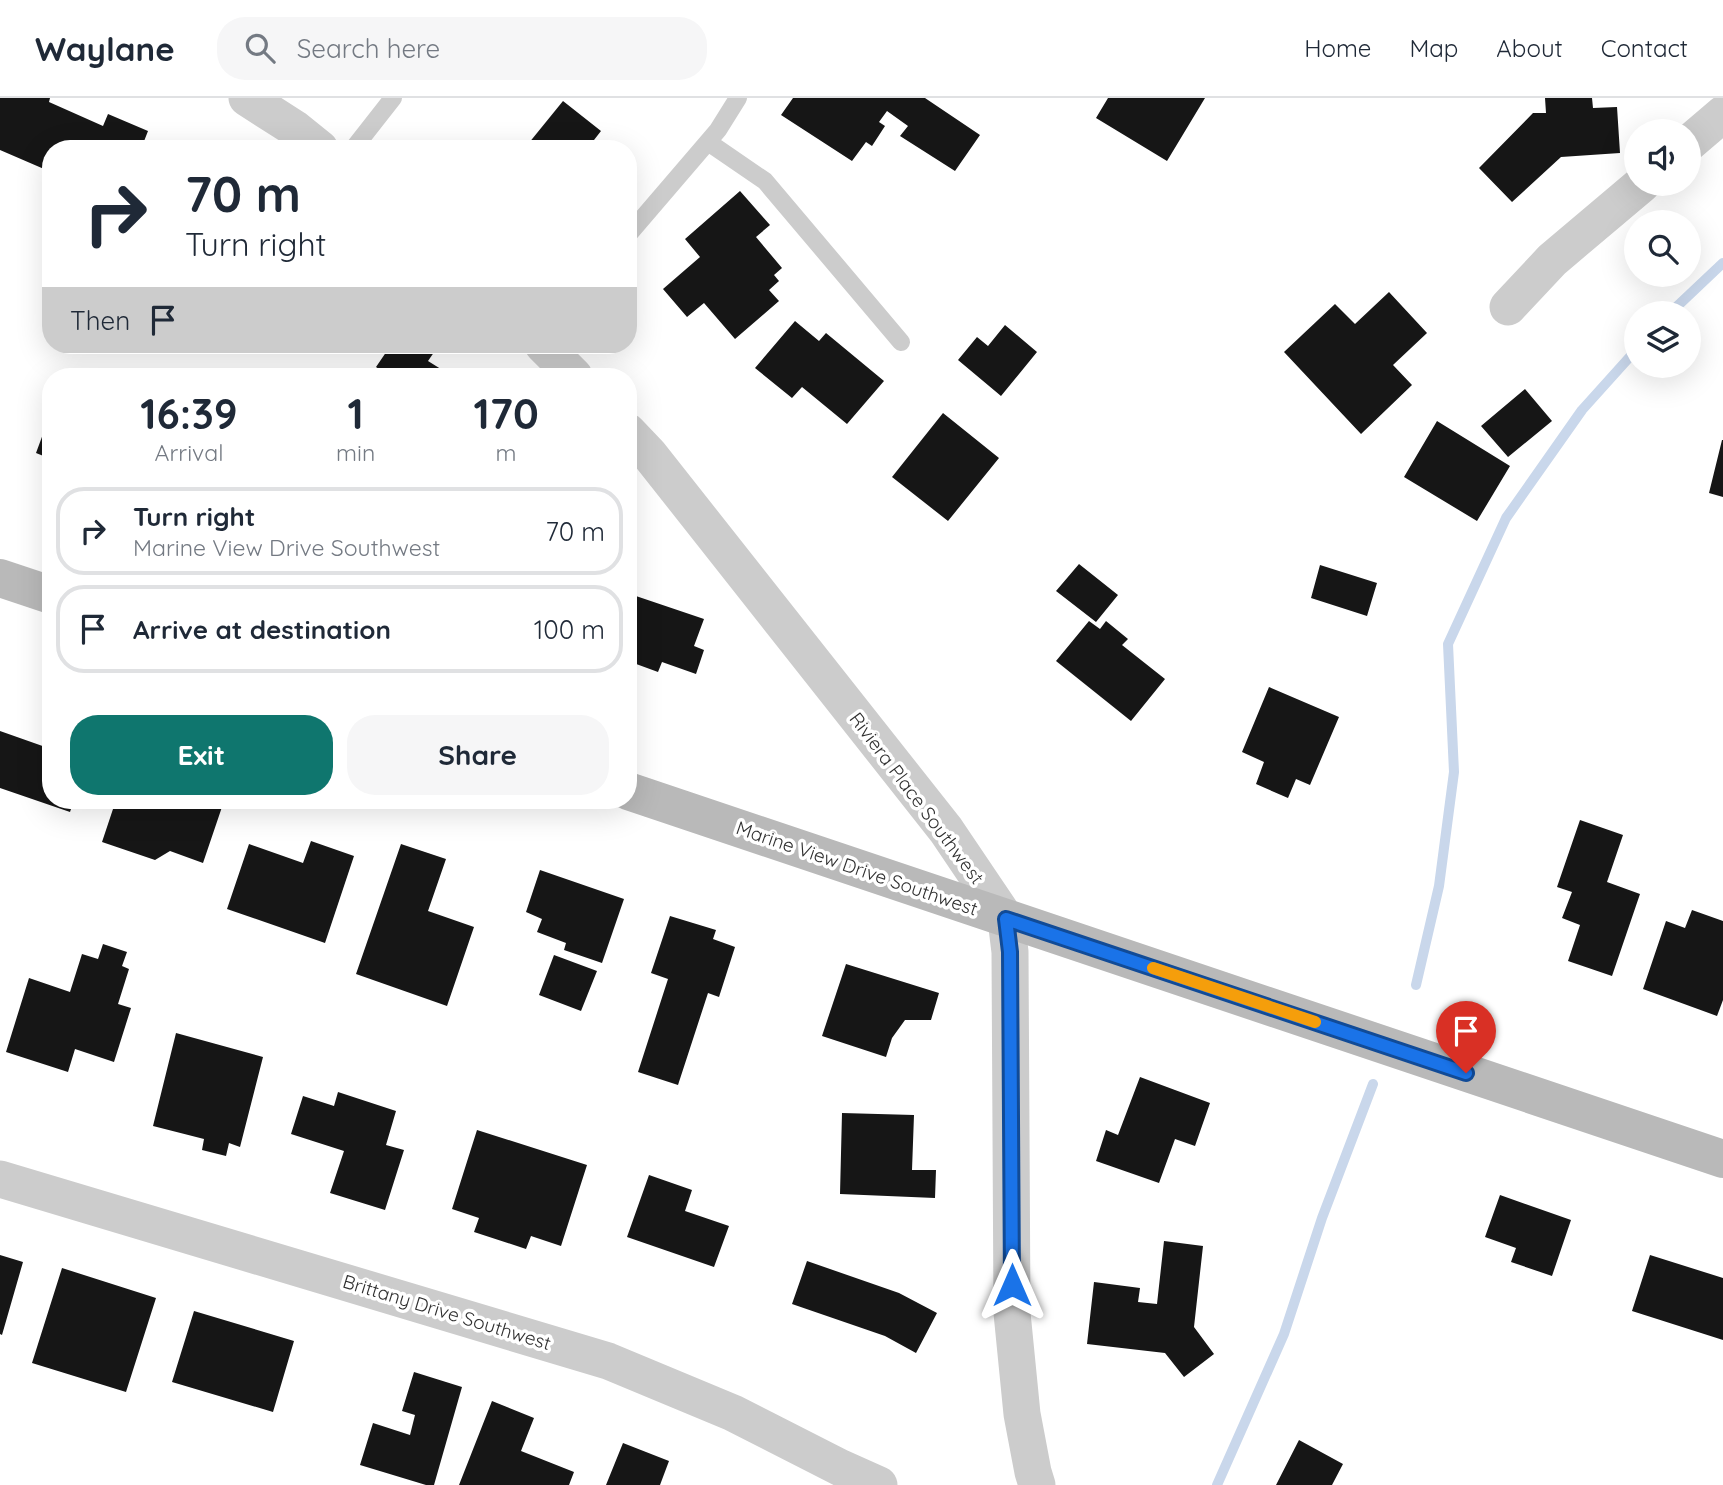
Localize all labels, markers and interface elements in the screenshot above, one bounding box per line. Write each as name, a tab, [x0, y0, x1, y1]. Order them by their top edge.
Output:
search box	[217, 17, 707, 80]
text: Waylane	[35, 28, 175, 69]
icon: search	[241, 29, 279, 67]
text: Search here	[297, 32, 440, 65]
text: Home	[1304, 33, 1371, 63]
text: Map	[1409, 33, 1458, 63]
text: About	[1496, 33, 1563, 63]
text: Contact	[1601, 33, 1688, 63]
map controls	[1624, 119, 1701, 378]
button: sound	[1624, 119, 1701, 196]
text: 70 m	[185, 163, 301, 224]
icon: right	[70, 168, 161, 259]
button: search	[1624, 210, 1701, 287]
text: Turn right	[185, 224, 326, 264]
icon: arrive	[144, 301, 182, 339]
button: layers	[1624, 301, 1701, 378]
text: Then	[70, 304, 130, 337]
text: 16:39	[140, 387, 238, 440]
text: 1	[347, 387, 364, 440]
text: 170	[474, 387, 539, 440]
text: Arrival	[155, 438, 223, 467]
text: min	[336, 438, 375, 467]
text: m	[496, 438, 517, 467]
text: Turn right	[133, 500, 255, 533]
icon: right	[74, 512, 112, 550]
text: 70 m	[545, 515, 605, 548]
text: Marine View Drive Southwest	[133, 533, 440, 562]
icon: arrive	[74, 610, 112, 648]
text: Arrive at destination	[133, 613, 391, 646]
text: 100 m	[534, 613, 605, 646]
street label: Riviera Place Southwest	[845, 707, 989, 889]
button: Exit	[70, 715, 333, 795]
button: Share	[347, 715, 609, 795]
street label: Marine View Drive Southwest	[733, 815, 981, 921]
pin	[1436, 1001, 1496, 1073]
icon: arrive	[1447, 1012, 1485, 1050]
position arrow	[975, 1248, 1049, 1322]
street label: Brittany Drive Southwest	[340, 1269, 554, 1355]

